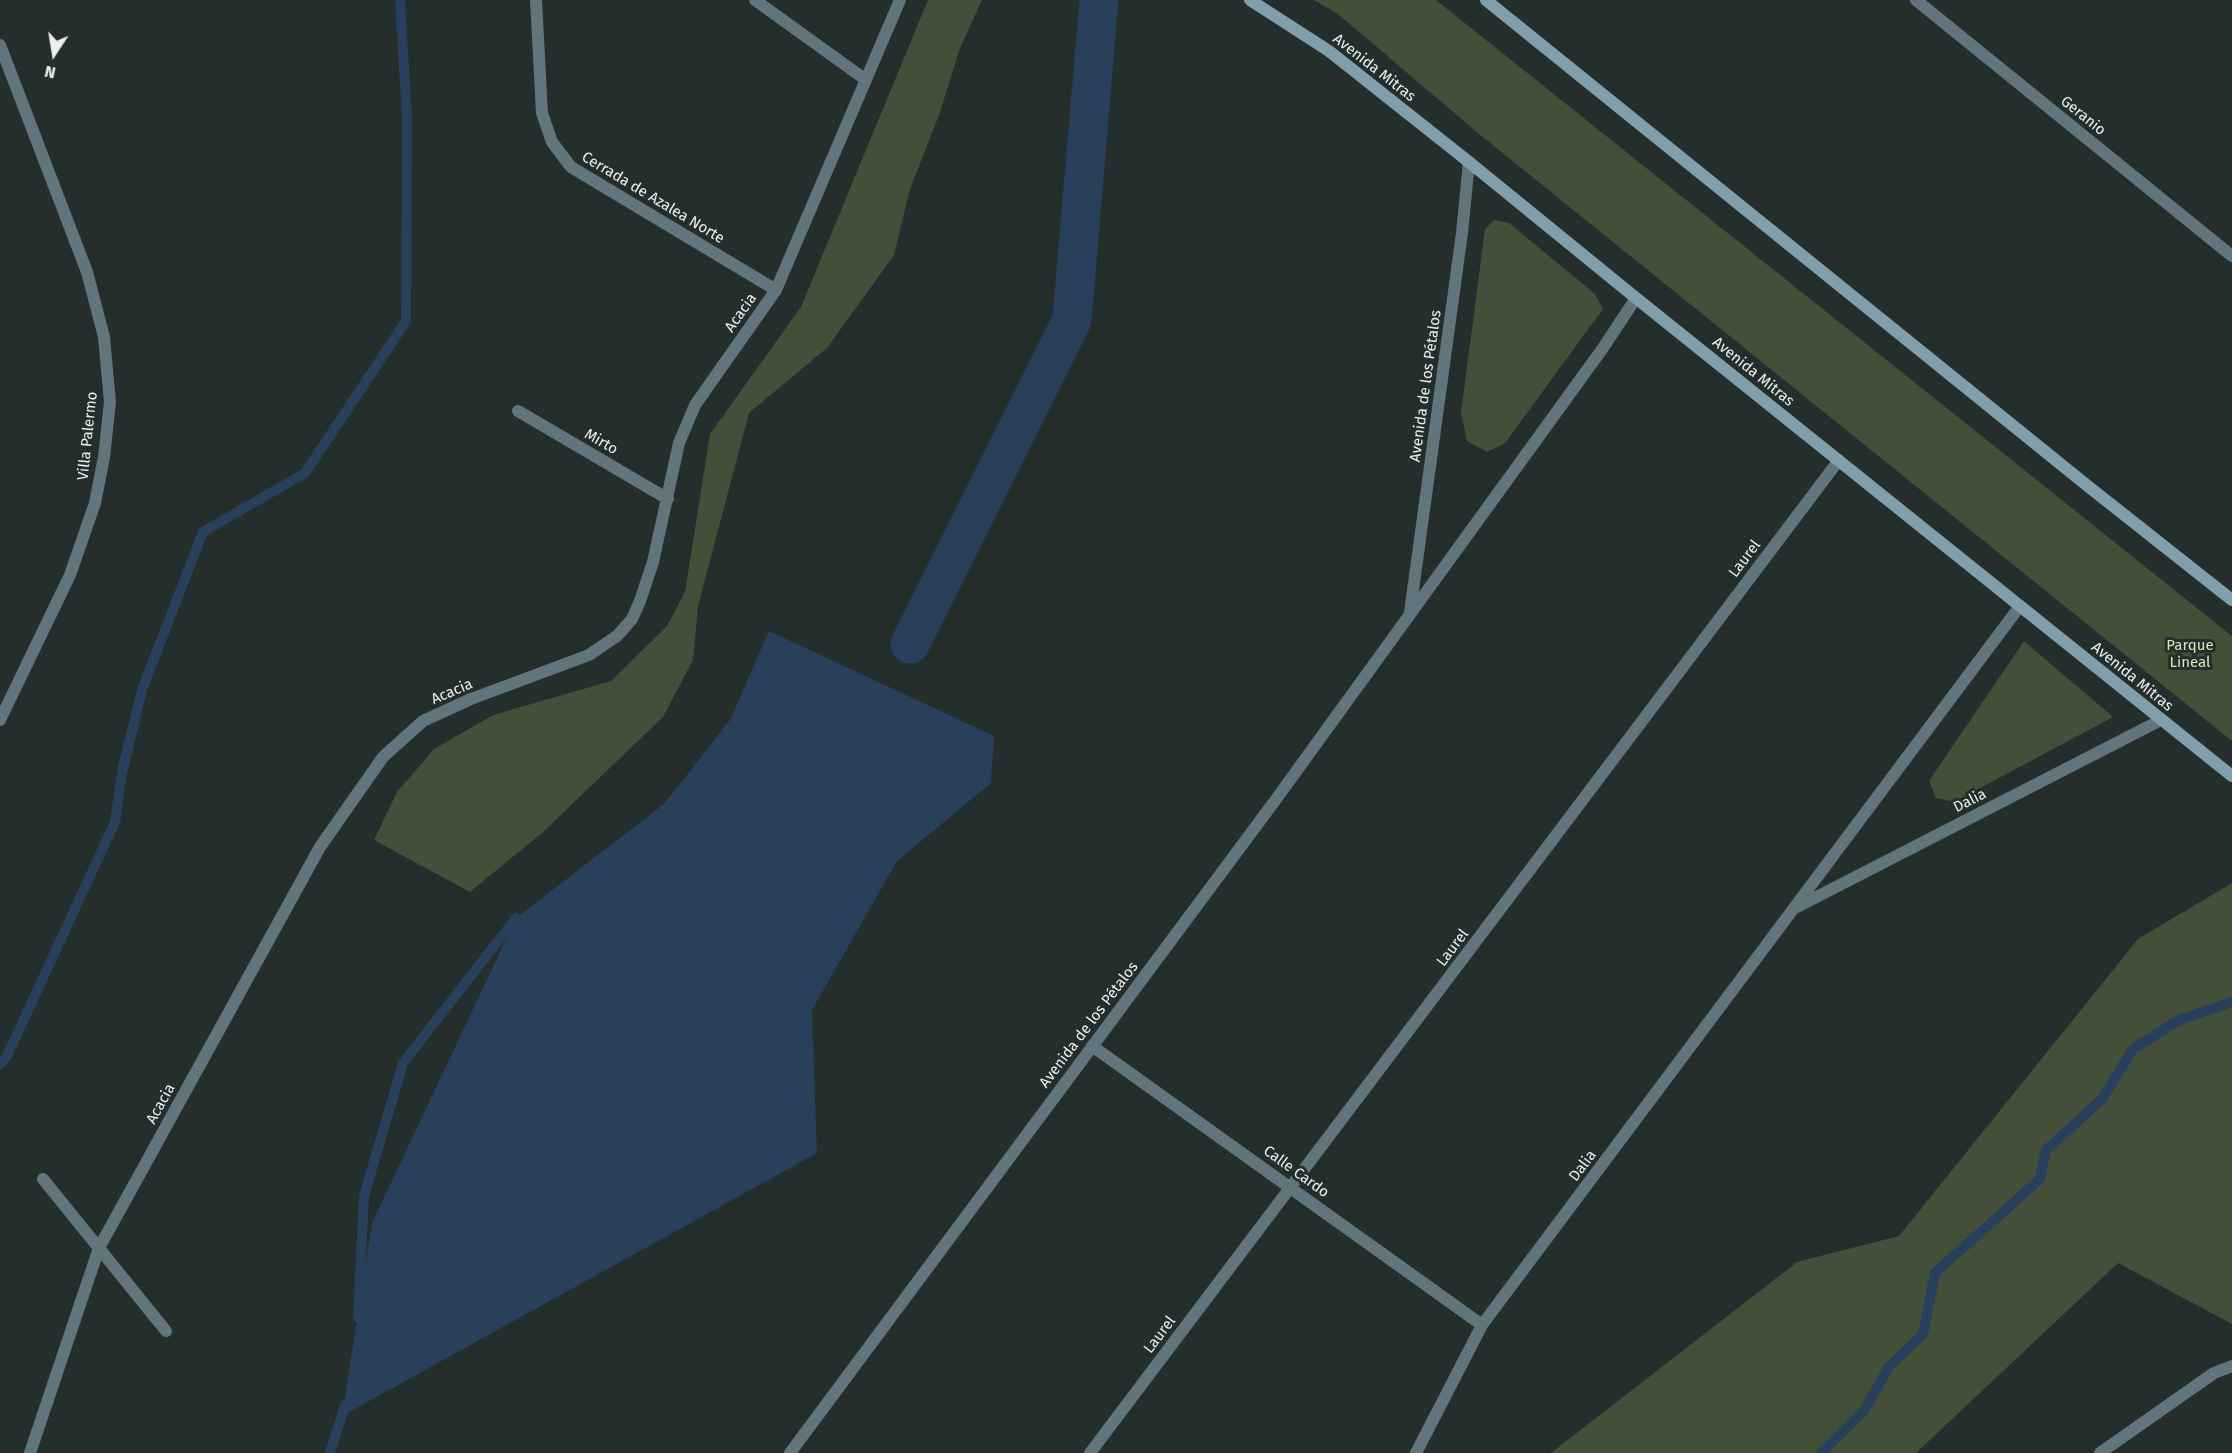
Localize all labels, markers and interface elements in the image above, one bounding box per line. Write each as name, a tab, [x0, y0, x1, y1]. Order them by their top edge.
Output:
north arrow	[24, 24, 84, 84]
street label: Avenida Mitras	[1329, 30, 1419, 106]
text: N	[43, 62, 57, 82]
street label: Geranio	[2057, 92, 2109, 140]
street label: Cerrada de Azalea Norte	[578, 148, 728, 248]
street label: Acacia	[721, 290, 761, 336]
street label: Avenida de los Pétalos	[1406, 309, 1446, 463]
street label: Avenida Mitras	[1709, 334, 1797, 410]
street label: Villa Palermo	[74, 391, 102, 481]
street label: Mirto	[581, 425, 621, 459]
street label: Laurel	[1725, 537, 1765, 581]
park label: Parque Lineal	[2166, 637, 2214, 672]
street label: Avenida Mitras	[2088, 639, 2176, 715]
street label: Acacia	[429, 675, 475, 709]
street label: Dalia	[1951, 785, 1989, 817]
street label: Laurel	[1433, 926, 1473, 970]
street label: Avenida de los Pétalos	[1036, 958, 1142, 1092]
street label: Acacia	[143, 1081, 179, 1127]
street label: Calle Cardo	[1260, 1142, 1332, 1202]
street label: Dalia	[1565, 1147, 1601, 1185]
street label: Laurel	[1140, 1313, 1180, 1357]

